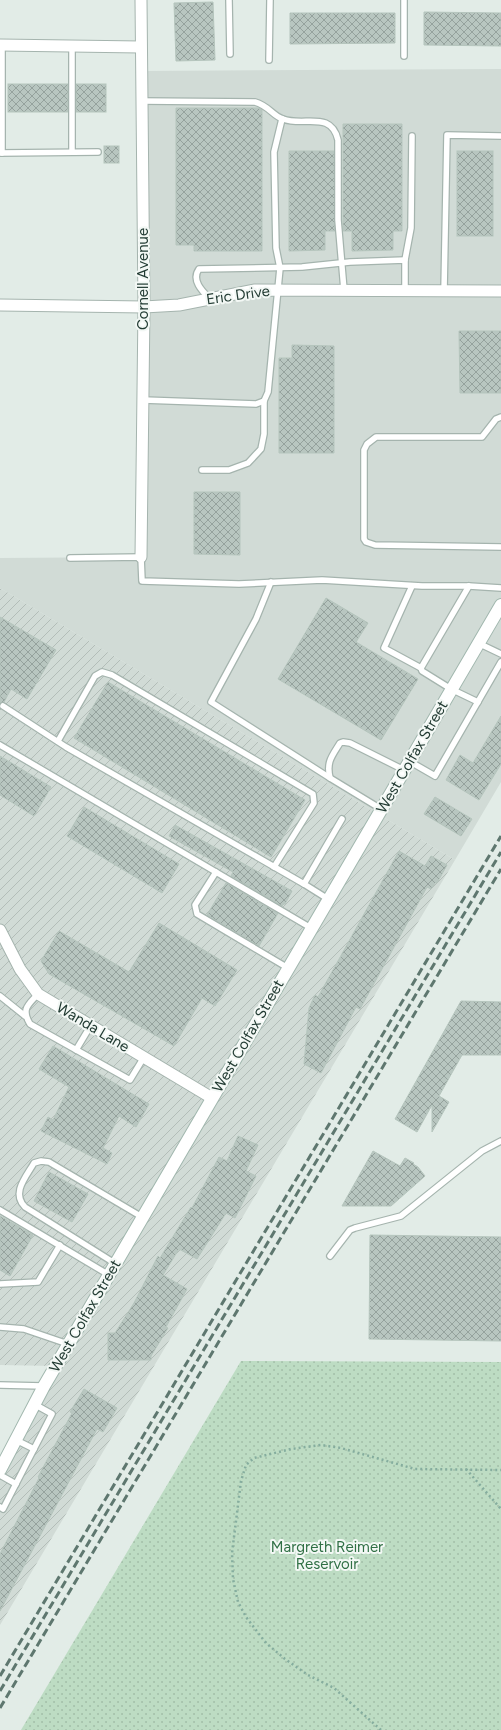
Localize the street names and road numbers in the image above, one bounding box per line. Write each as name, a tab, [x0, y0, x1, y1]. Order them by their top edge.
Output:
street label: Cornell Avenue	[134, 228, 152, 330]
street label: Eric Drive	[205, 282, 271, 308]
street label: West Colfax Street	[372, 697, 452, 817]
street label: West Colfax Street	[208, 976, 288, 1096]
street label: Wanda Lane	[53, 998, 133, 1056]
street label: West Colfax Street	[45, 1256, 125, 1376]

